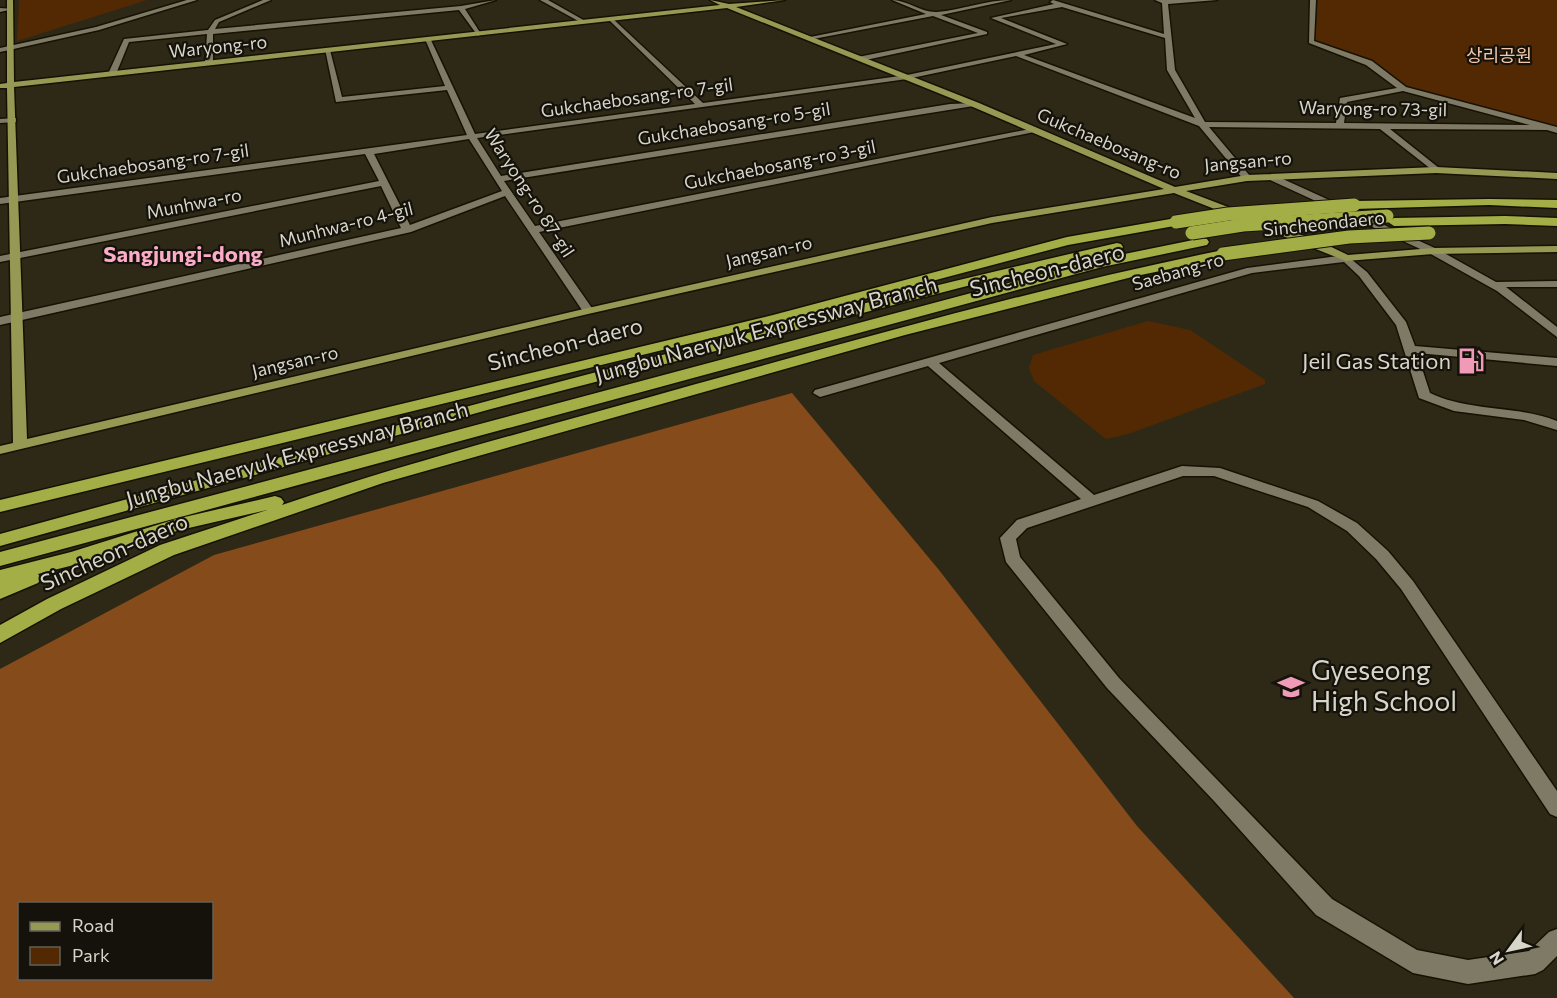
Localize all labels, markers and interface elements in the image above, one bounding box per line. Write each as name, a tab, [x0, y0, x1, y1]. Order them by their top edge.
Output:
street label: Waryong-ro	[168, 30, 268, 62]
park label: 상리공원	[1466, 44, 1532, 66]
street label: Gukchaebosang-ro 7-gil	[539, 73, 734, 121]
street label: Waryong-ro 73-gil	[1299, 96, 1447, 120]
street label: Gukchaebosang-ro 5-gil	[636, 97, 832, 149]
street label: Gukchaebosang-ro	[1034, 103, 1185, 183]
street label: Waryong-ro 87-gil	[480, 124, 580, 261]
street label: Gukchaebosang-ro 3-gil	[682, 135, 877, 193]
street label: Gukchaebosang-ro 7-gil	[55, 139, 250, 187]
street label: Jangsan-ro	[1203, 146, 1293, 176]
street label: Munhwa-ro	[144, 183, 243, 223]
street label: Munhwa-ro 4-gil	[276, 197, 415, 251]
street label: Sincheondaero	[1262, 206, 1386, 240]
street label: Jangsan-ro	[723, 230, 814, 272]
street label: Sincheon-daero	[967, 237, 1127, 302]
district label: Sangjungi-dong	[103, 240, 263, 267]
street label: Saebang-ro	[1129, 247, 1226, 295]
street label: Jungbu Naeryuk Expressway Branch	[592, 270, 940, 387]
street label: Sincheon-daero	[485, 311, 645, 376]
street label: Jangsan-ro	[249, 340, 340, 382]
fuel station icon: Jeil Gas Station	[1456, 346, 1486, 376]
place label: Jeil Gas Station	[1302, 347, 1451, 374]
street label: Jungbu Naeryuk Expressway Branch	[123, 395, 471, 512]
street label: Sincheon-daero	[36, 507, 192, 596]
place label: Gyeseong High School	[1311, 653, 1457, 717]
school or university icon: Gyeseong High School	[1276, 672, 1306, 702]
legend	[18, 902, 213, 980]
text: Road	[72, 914, 114, 936]
north arrow	[1479, 920, 1539, 980]
text: Park	[72, 944, 110, 966]
text: N	[1485, 948, 1507, 969]

